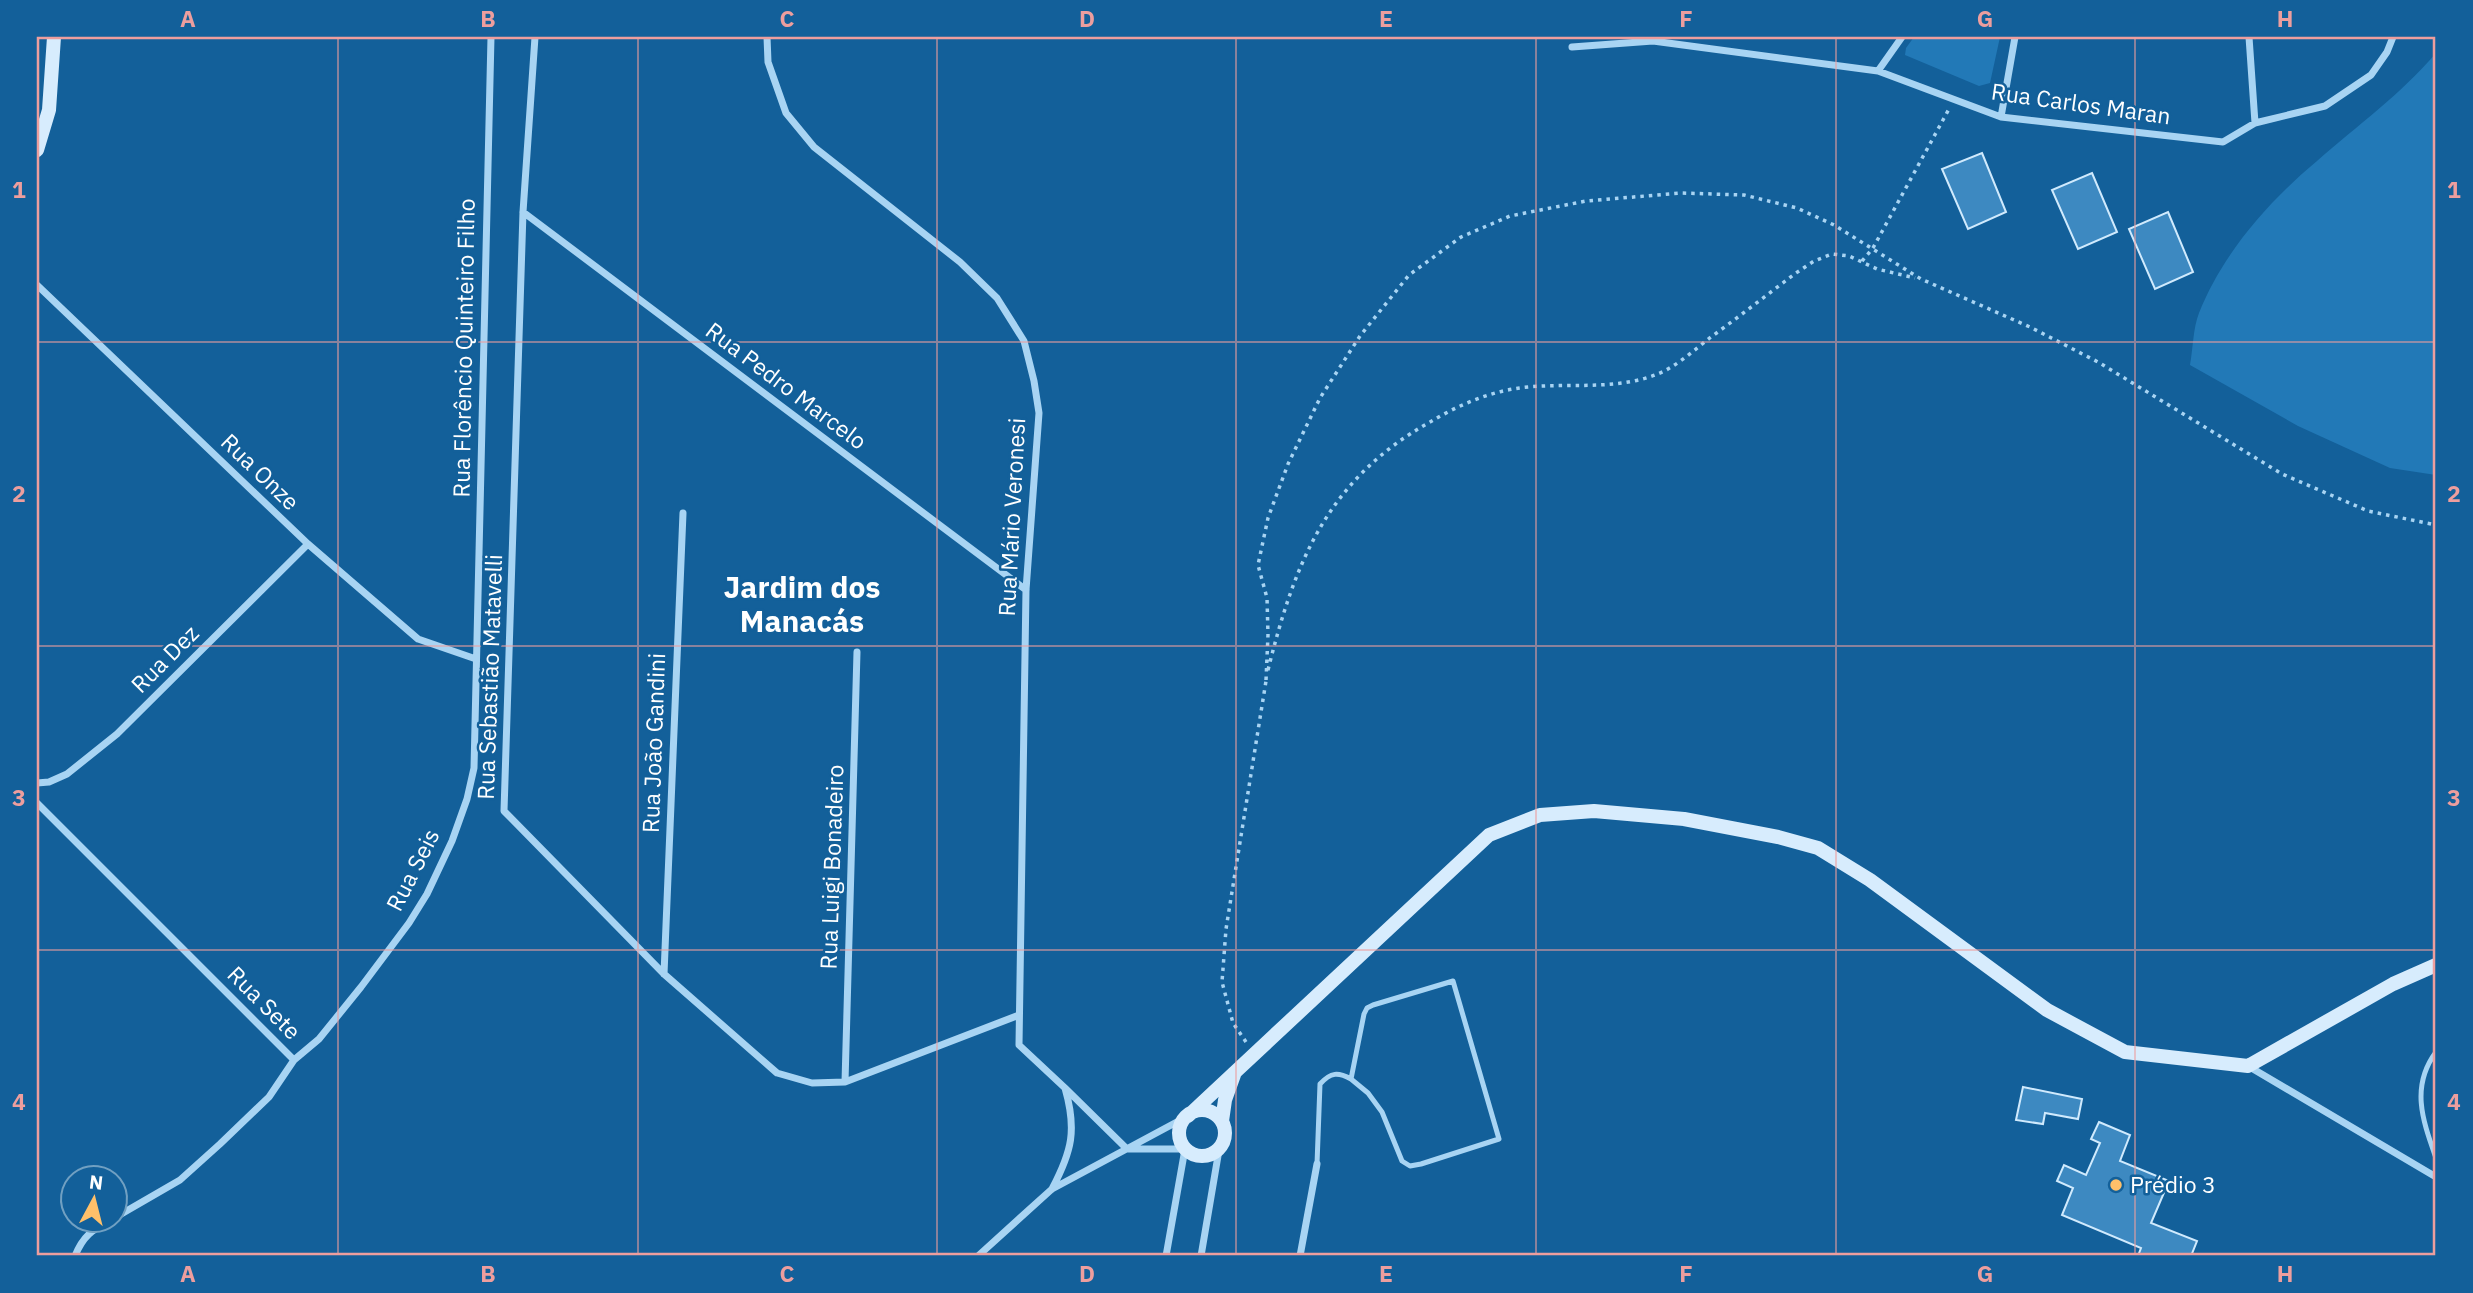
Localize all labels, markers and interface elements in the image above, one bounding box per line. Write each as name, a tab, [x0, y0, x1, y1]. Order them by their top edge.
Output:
text: A	[180, 3, 196, 33]
text: B	[480, 3, 496, 33]
text: C	[780, 3, 795, 33]
text: D	[1079, 3, 1095, 33]
text: E	[1379, 3, 1393, 33]
text: F	[1679, 3, 1693, 33]
text: G	[1977, 3, 1993, 33]
text: H	[2277, 3, 2293, 33]
street label: Rua Carlos Maran	[1989, 76, 2173, 130]
text: 1	[12, 174, 26, 204]
text: 1	[2447, 174, 2461, 204]
street label: Rua Florêncio Quinteiro Filho	[445, 198, 481, 498]
street label: Rua Pedro Marcelo	[700, 315, 873, 456]
street label: Rua Mário Veronesi	[991, 417, 1031, 617]
street label: Rua Onze	[215, 426, 306, 516]
text: 2	[12, 478, 26, 508]
text: 2	[2447, 478, 2461, 508]
street label: Rua Sebastião Matavelli	[470, 554, 508, 800]
district label: Jardim dos Manacás	[724, 567, 880, 640]
street label: Rua Dez	[124, 618, 205, 699]
street label: Rua João Gandini	[635, 653, 671, 833]
street label: Rua Luigi Bonadeiro	[812, 764, 850, 970]
text: 3	[12, 782, 26, 812]
text: 3	[2447, 782, 2461, 812]
street label: Rua Seis	[379, 823, 446, 916]
street label: Rua Sete	[222, 959, 308, 1045]
text: 4	[12, 1086, 26, 1116]
text: 4	[2447, 1086, 2461, 1116]
north arrow	[60, 1164, 130, 1234]
text: N	[88, 1169, 104, 1195]
place label: Prédio 3	[2130, 1169, 2216, 1199]
marker: Prédio 3	[2108, 1177, 2124, 1193]
text: A	[180, 1258, 196, 1288]
text: B	[480, 1258, 496, 1288]
text: C	[780, 1258, 795, 1288]
text: D	[1079, 1258, 1095, 1288]
text: E	[1379, 1258, 1393, 1288]
text: F	[1679, 1258, 1693, 1288]
text: G	[1977, 1258, 1993, 1288]
text: H	[2277, 1258, 2293, 1288]

